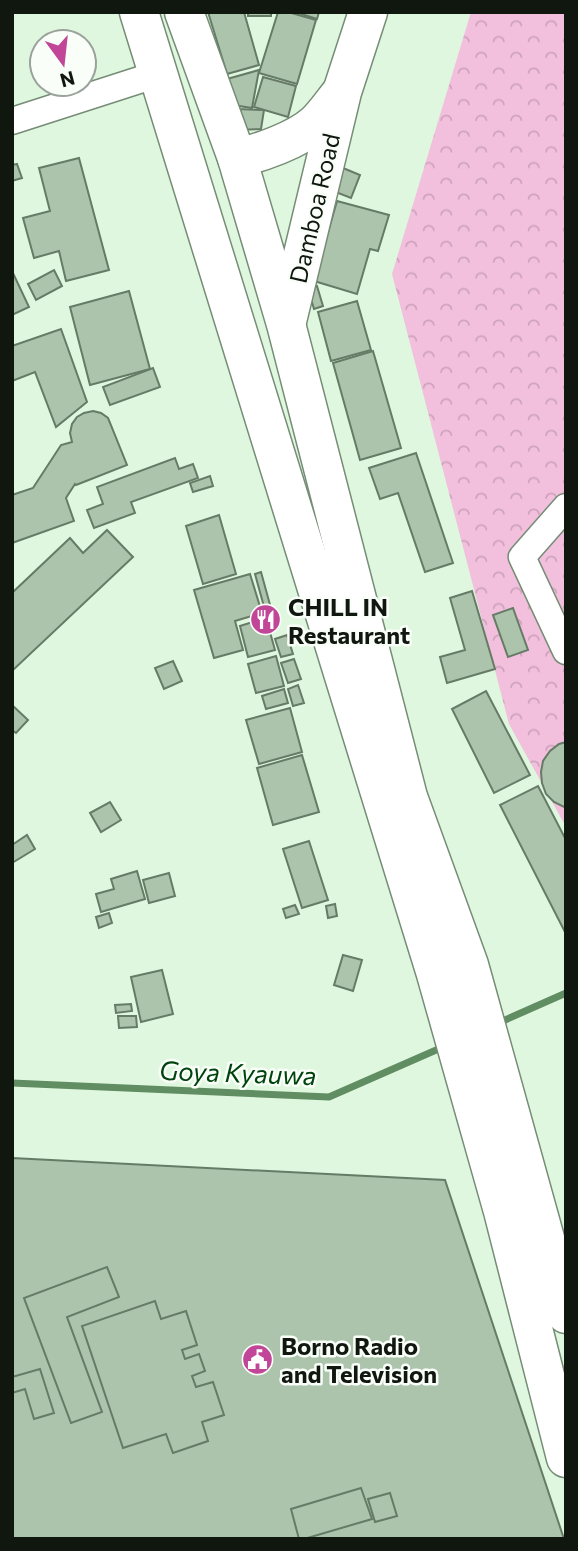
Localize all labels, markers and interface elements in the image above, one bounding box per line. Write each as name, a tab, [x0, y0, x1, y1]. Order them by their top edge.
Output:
north arrow	[28, 28, 98, 98]
text: N	[58, 67, 77, 93]
street label: Damboa Road	[283, 130, 345, 286]
place label: CHILL IN Restaurant	[288, 592, 410, 649]
restaurant icon: CHILL IN Restaurant	[248, 603, 282, 637]
water label: Goya Kyauwa	[159, 1054, 317, 1090]
place label: Borno Radio and Television	[281, 1331, 437, 1388]
public building icon: Borno Radio and Television	[241, 1342, 275, 1376]

